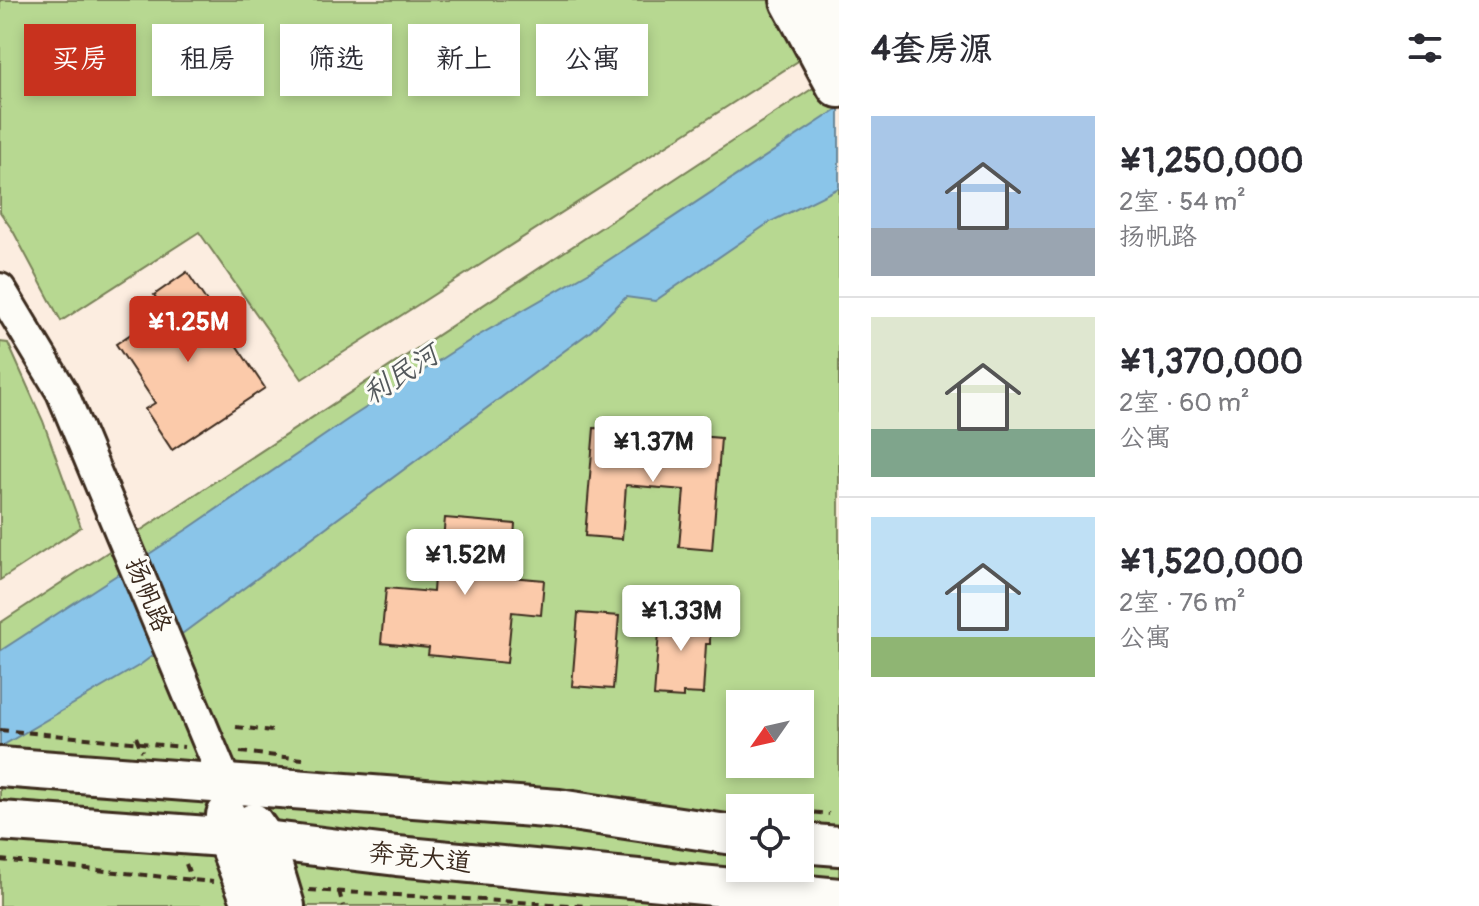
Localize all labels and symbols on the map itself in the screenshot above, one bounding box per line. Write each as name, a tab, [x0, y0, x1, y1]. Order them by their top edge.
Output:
pin: ¥1.25M	[123, 296, 253, 364]
water label: 利民河	[356, 335, 449, 413]
pin: ¥1.37M	[588, 416, 718, 484]
pin: ¥1.52M	[400, 529, 530, 597]
street label: 扬帆路	[118, 553, 178, 637]
pin: ¥1.33M	[616, 585, 746, 653]
north arrow	[726, 690, 814, 778]
street label: 奔竞大道	[367, 837, 473, 879]

